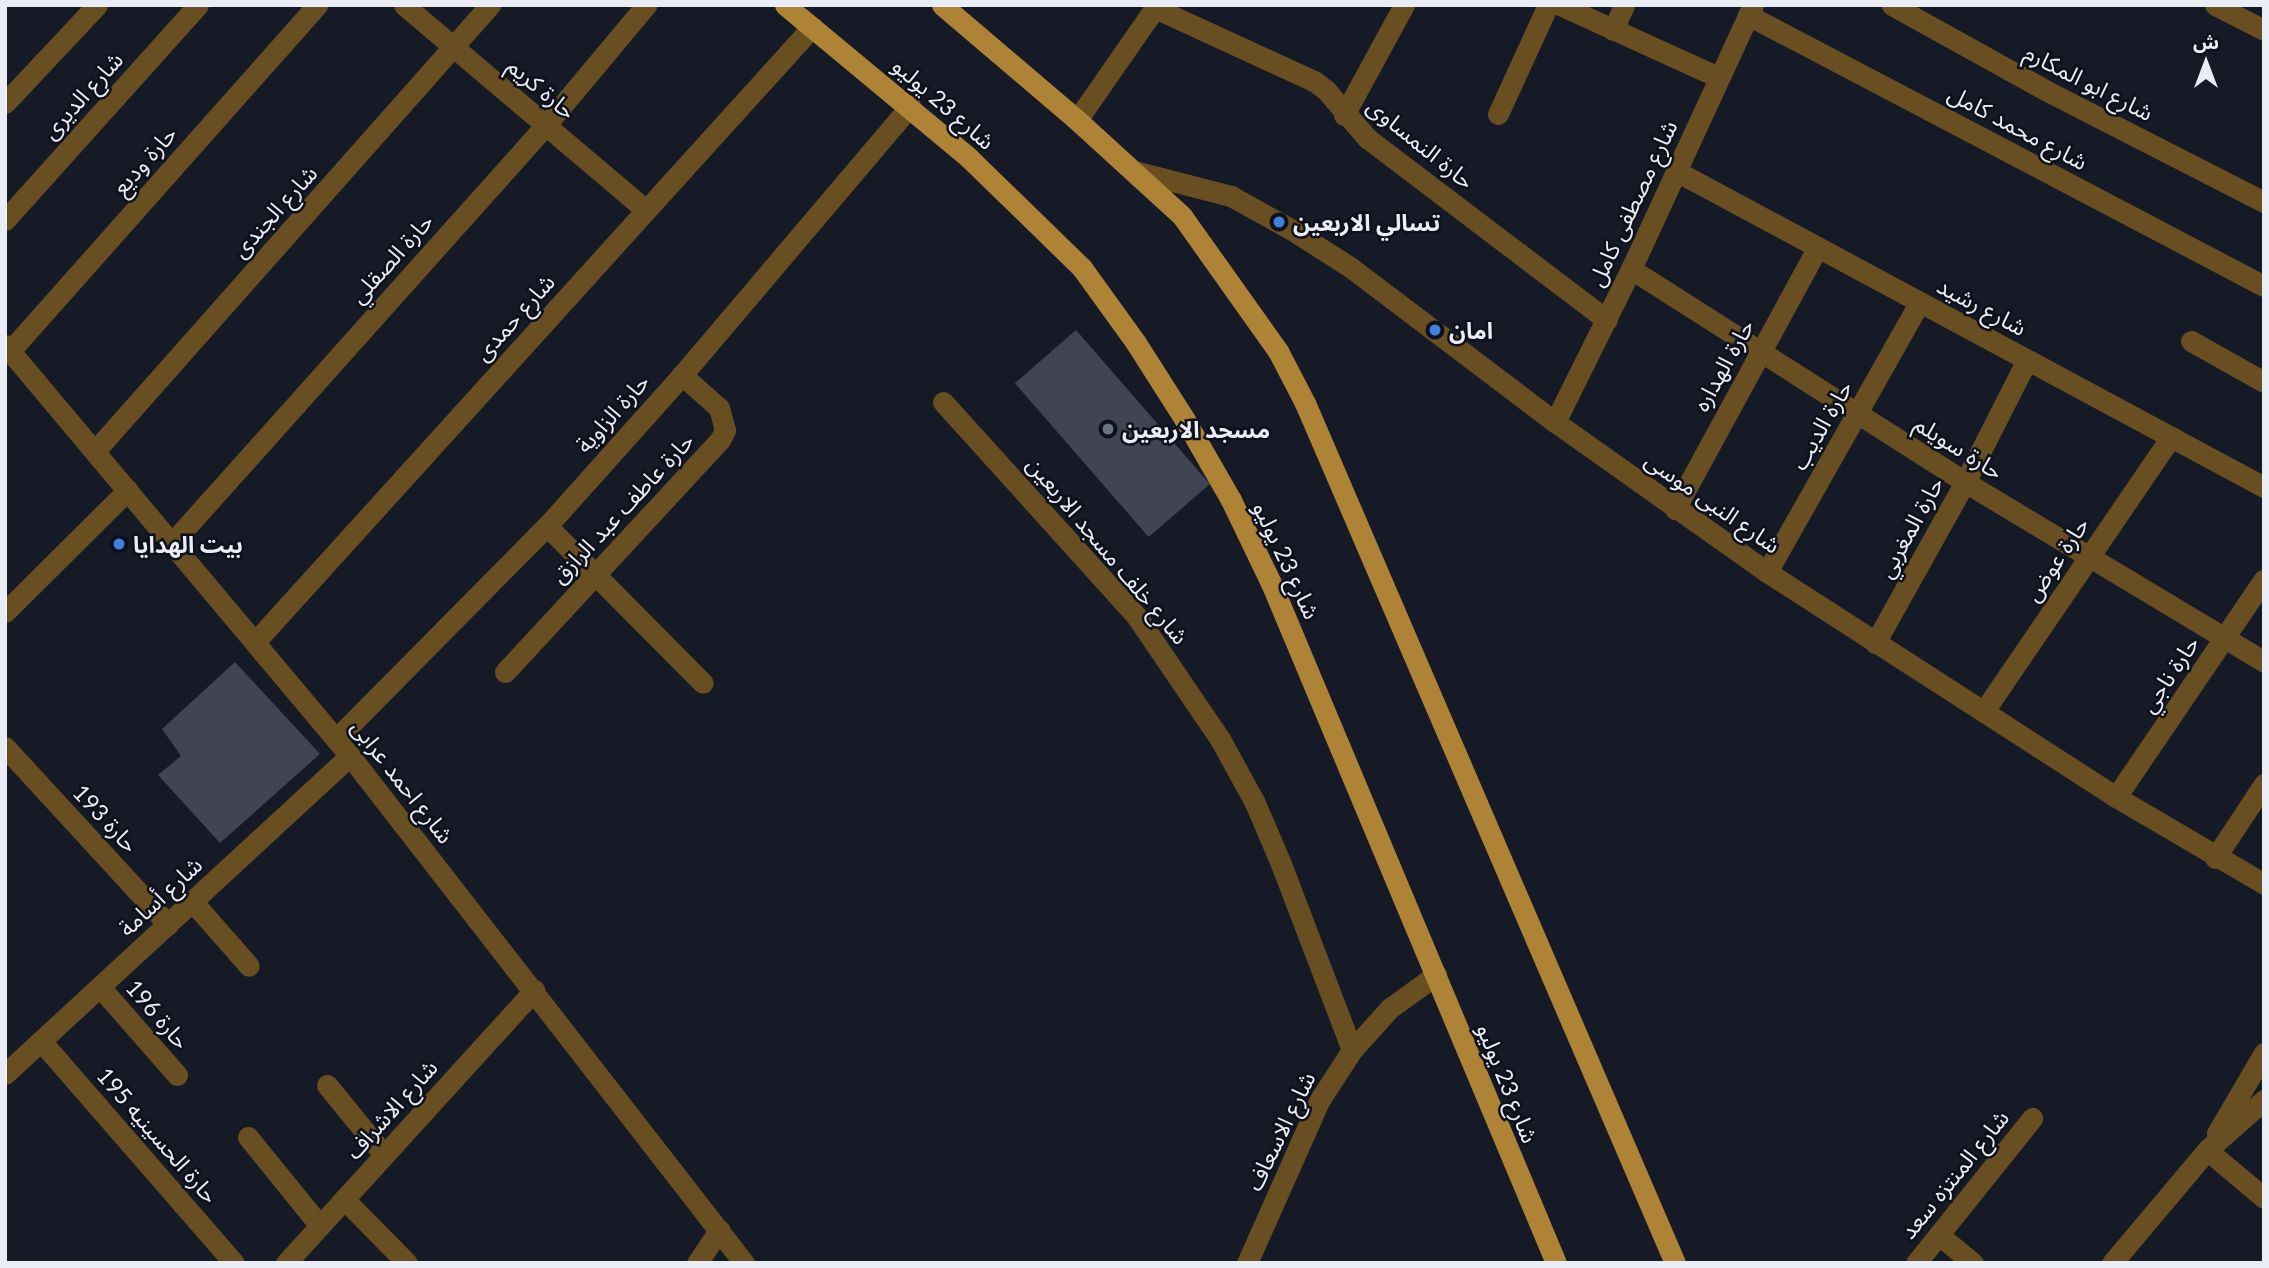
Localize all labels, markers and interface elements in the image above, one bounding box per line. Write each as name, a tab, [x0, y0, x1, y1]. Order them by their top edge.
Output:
north arrow	[2171, 28, 2241, 98]
text: ش	[2193, 30, 2219, 53]
street label: شارع ابو المكارم	[2020, 38, 2158, 126]
street label: شارع الديرى	[36, 46, 128, 144]
street label: شارع 23 يوليو	[887, 51, 1001, 155]
street label: حارة كريم	[502, 52, 582, 124]
street label: شارع محمد كامل	[1944, 79, 2092, 175]
street label: حارة النمساوى	[1362, 91, 1480, 195]
street label: شارع مصطفى كامل	[1581, 116, 1683, 290]
street label: حارة وديع	[106, 120, 182, 200]
street label: شارع الجندى	[225, 159, 323, 263]
street label: حارة الصقلي	[343, 207, 439, 309]
place label: تسالي الاربعين	[1293, 208, 1440, 236]
marker: تسالي الاربعين	[1271, 214, 1287, 230]
street label: شارع حمدى	[468, 268, 560, 366]
street label: شارع رشيد	[1933, 271, 2031, 341]
street label: حارة الهداره	[1687, 314, 1759, 416]
place label: امان	[1449, 316, 1493, 344]
marker: امان	[1427, 322, 1443, 338]
street label: حارة الزاوية	[569, 368, 655, 458]
street label: حارة الديب	[1784, 375, 1858, 475]
street label: حارة سويلم	[1910, 409, 2008, 485]
place label: مسجد الاربعين	[1122, 415, 1270, 443]
marker: مسجد الاربعين	[1100, 421, 1116, 437]
street label: حارة عاطف عبد الرازق	[545, 427, 699, 589]
street label: شارع النبى موسى	[1640, 445, 1786, 559]
street label: شارع خلف مسجد الاربعين	[1021, 450, 1195, 650]
street label: حارة المغربي	[1871, 472, 1949, 582]
street label: شارع 23 يوليو	[1248, 497, 1326, 623]
street label: حارة عوض	[2018, 512, 2094, 606]
place label: بيت الهدايا	[133, 530, 243, 558]
marker: بيت الهدايا	[111, 536, 127, 552]
street label: حارة ناجي	[2133, 631, 2205, 717]
street label: شارع احمد عرابى	[346, 713, 460, 849]
street label: حارة 193	[68, 778, 144, 858]
street label: شارع أسامة	[113, 850, 207, 942]
street label: حارة 196	[120, 974, 196, 1054]
street label: شارع 23 يوليو	[1472, 1019, 1544, 1147]
street label: شارع الاشراف	[339, 1054, 443, 1164]
street label: حارة الحسينيه 195	[92, 1062, 224, 1208]
street label: شارع الاسعاف	[1239, 1067, 1321, 1195]
street label: شارع المنتزه سعد	[1894, 1104, 2014, 1244]

